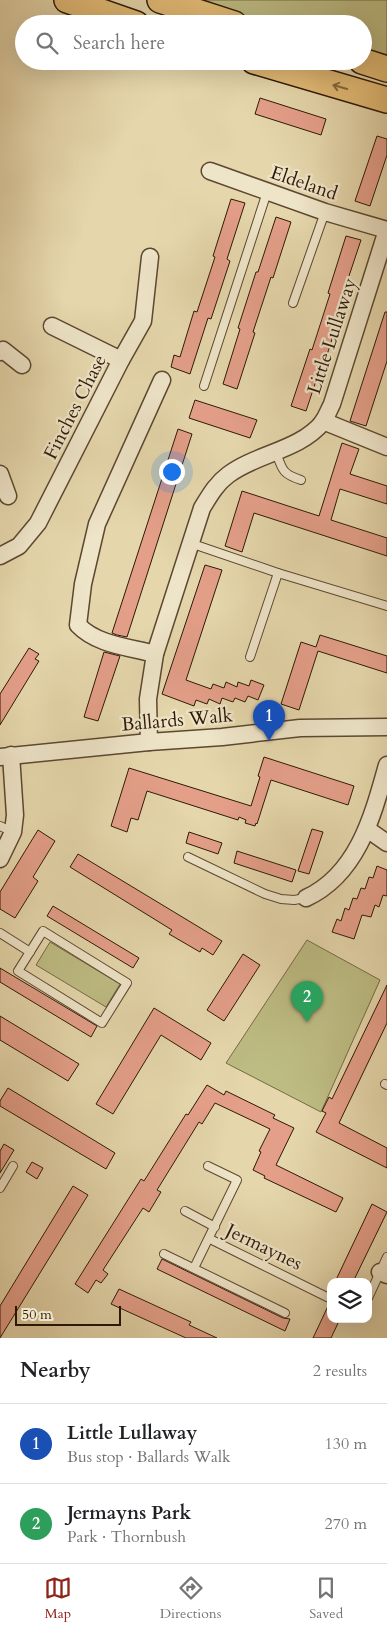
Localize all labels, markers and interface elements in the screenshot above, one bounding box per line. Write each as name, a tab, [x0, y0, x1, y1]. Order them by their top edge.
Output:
search box	[15, 15, 372, 70]
icon: search	[33, 29, 61, 57]
text: Search here	[73, 30, 165, 56]
one-way arrow	[332, 82, 348, 92]
street label: Eldeland	[267, 159, 341, 207]
street label: Little Lullaway	[301, 275, 363, 397]
street label: Finches Chase	[37, 350, 113, 464]
your location	[159, 459, 185, 485]
pin: 1	[253, 700, 285, 741]
street label: Ballards Walk	[120, 702, 235, 738]
pin: 2	[291, 981, 323, 1022]
street label: Jermaynes	[219, 1216, 307, 1277]
map controls	[327, 1278, 372, 1323]
button: layers	[327, 1278, 372, 1323]
scale bar	[15, 1303, 121, 1326]
text: 50 m	[22, 1305, 52, 1324]
text: Nearby	[20, 1356, 91, 1385]
text: 2 results	[313, 1360, 367, 1382]
text: Little Lullaway	[67, 1420, 197, 1446]
text: 1	[32, 1433, 40, 1455]
text: 130 m	[325, 1433, 367, 1455]
text: Bus stop · Ballards Walk	[67, 1446, 231, 1468]
text: Jermayns Park	[67, 1500, 191, 1526]
text: 2	[32, 1513, 40, 1535]
text: 270 m	[325, 1513, 367, 1535]
text: Park · Thornbush	[67, 1526, 186, 1548]
tab: Map	[44, 1574, 72, 1623]
tab: Directions	[160, 1574, 221, 1623]
tab: Saved	[309, 1574, 343, 1623]

